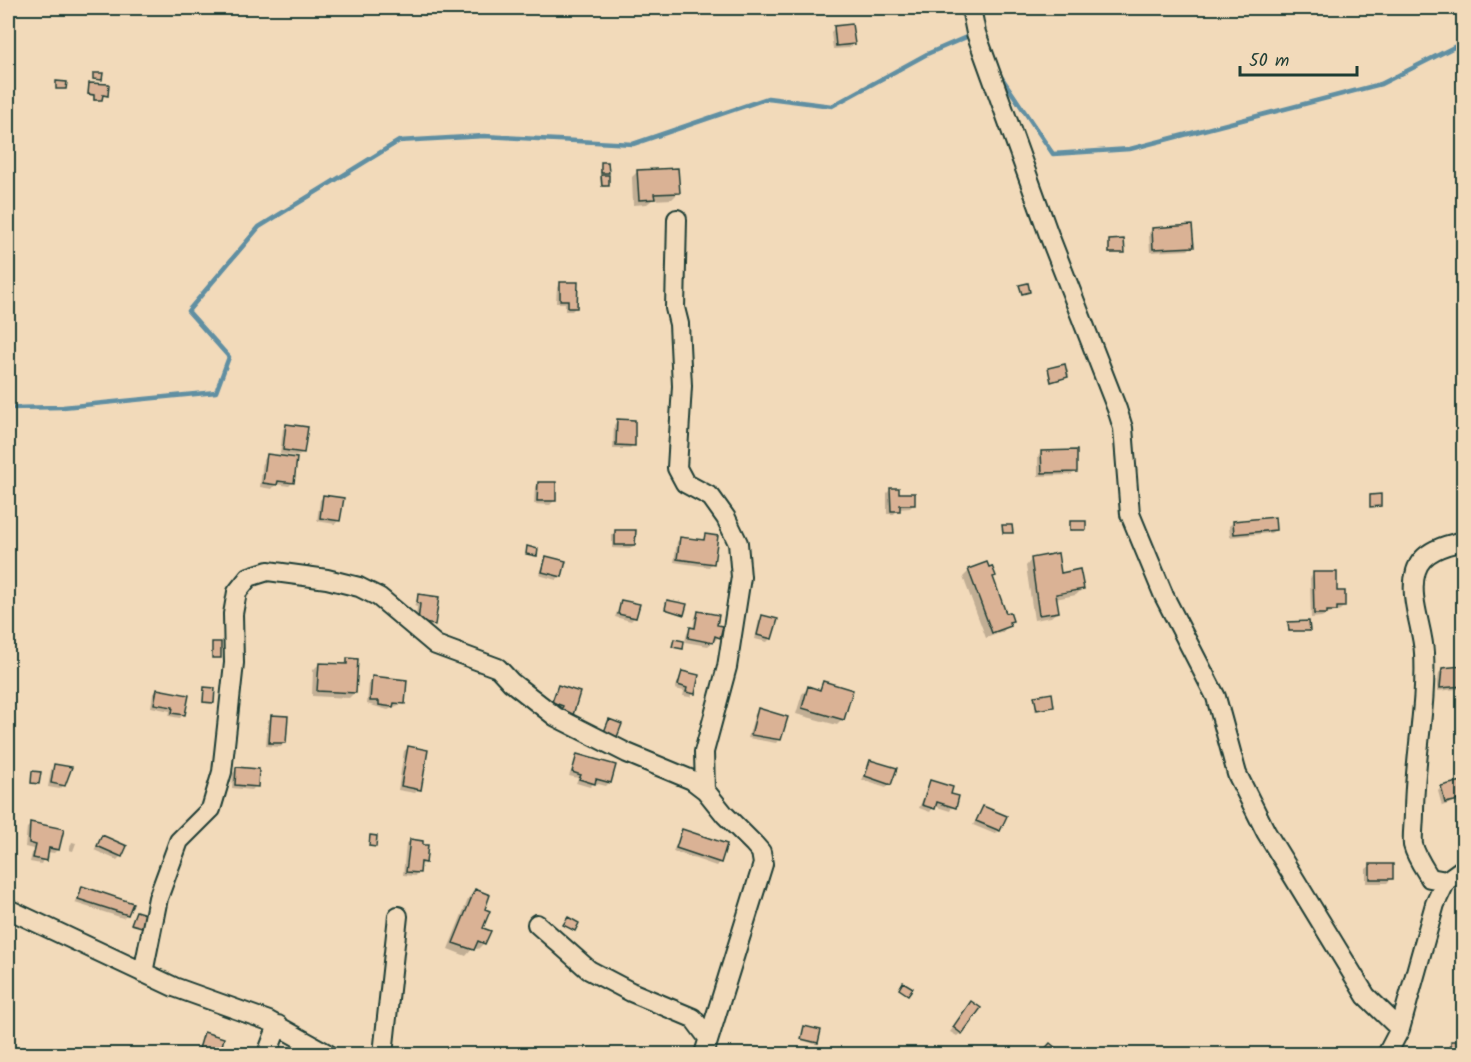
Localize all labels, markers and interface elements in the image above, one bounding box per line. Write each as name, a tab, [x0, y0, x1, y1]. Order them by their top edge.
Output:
scale bar	[1240, 39, 1357, 77]
text: 50 m	[1249, 47, 1289, 76]

